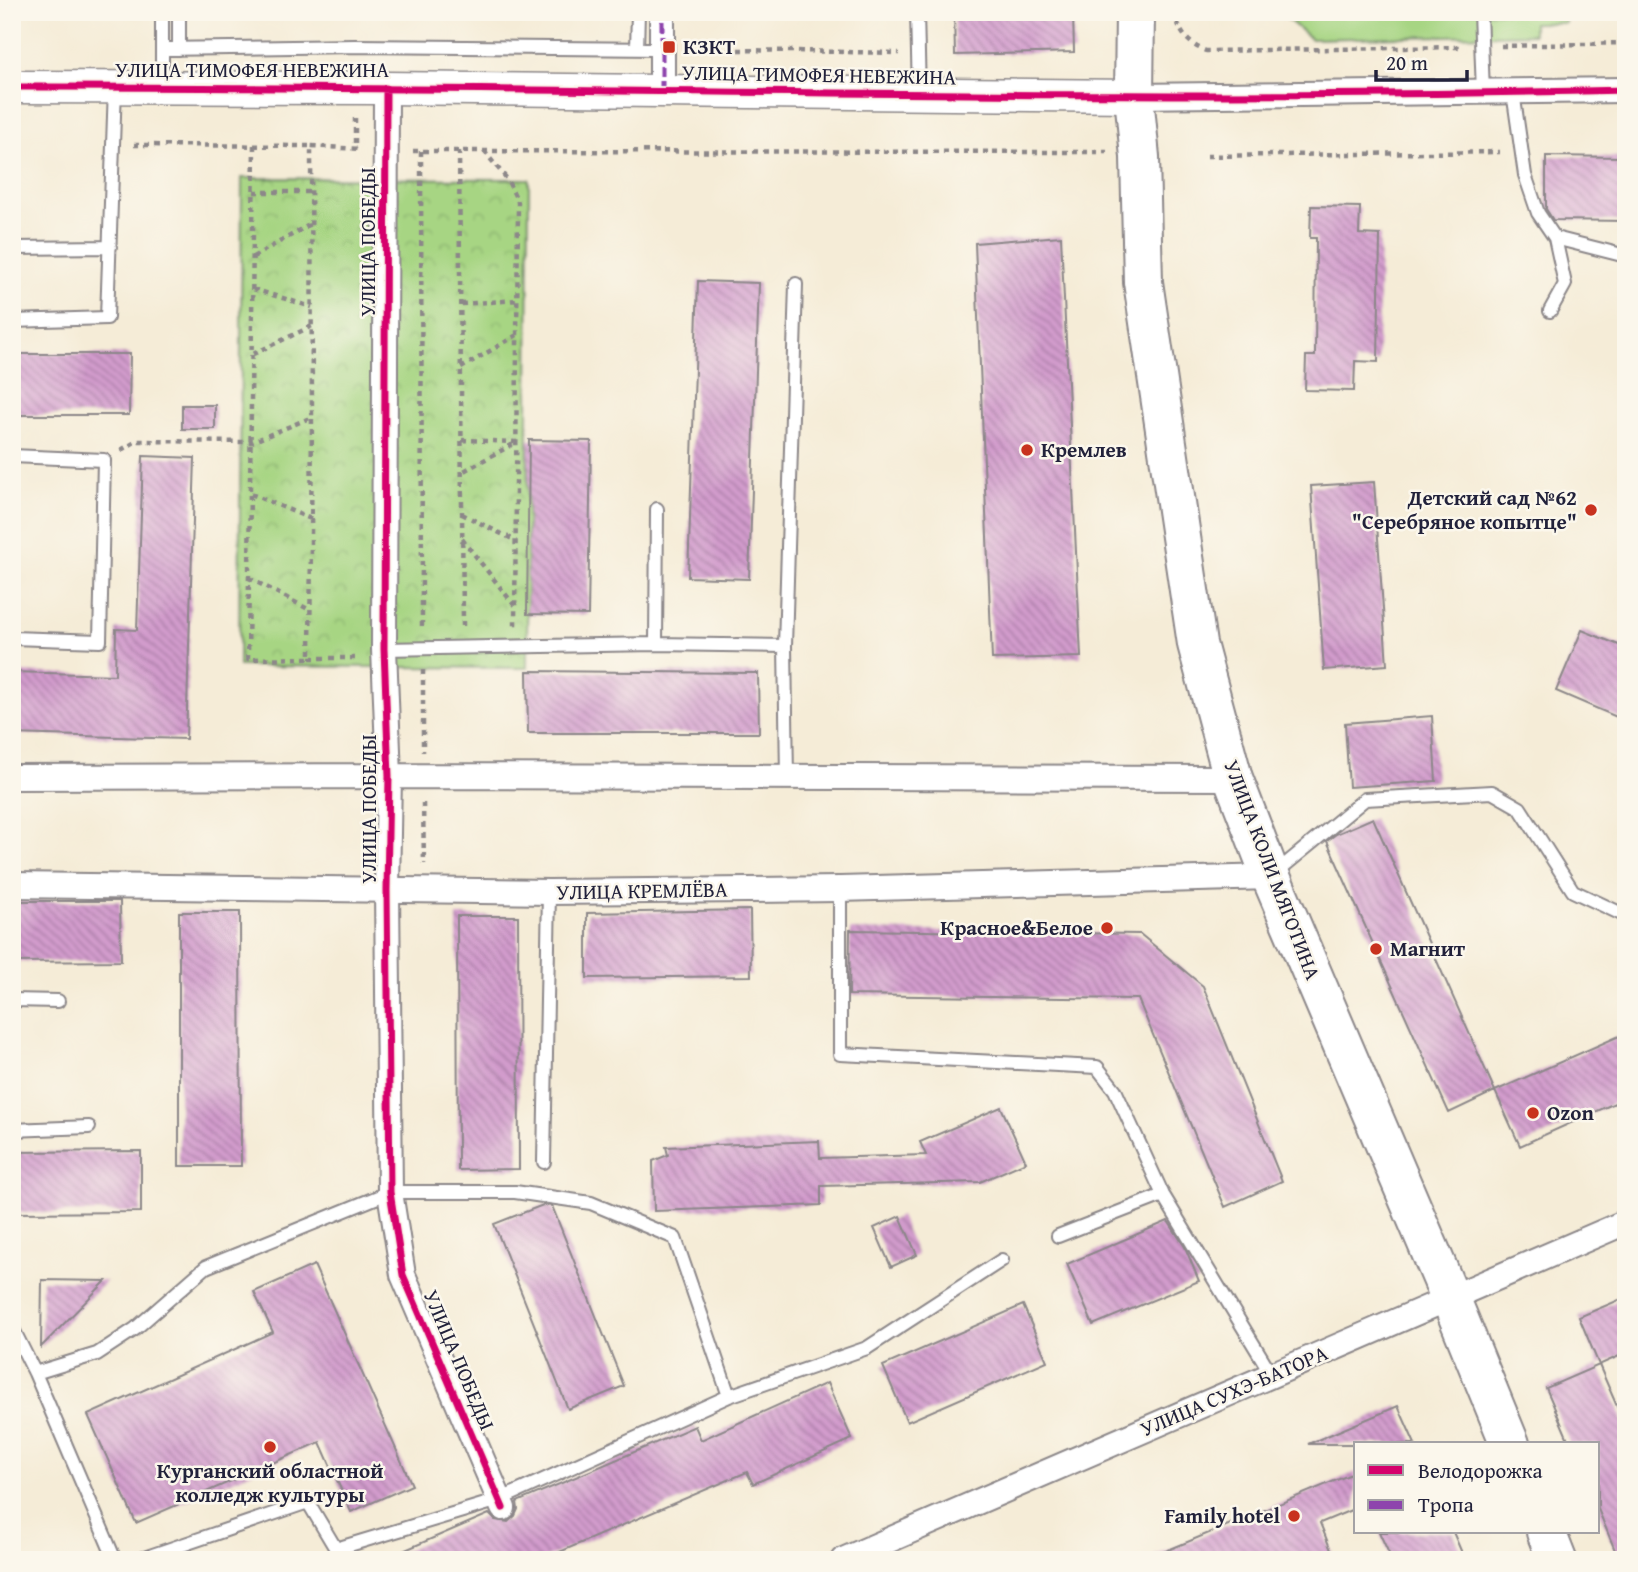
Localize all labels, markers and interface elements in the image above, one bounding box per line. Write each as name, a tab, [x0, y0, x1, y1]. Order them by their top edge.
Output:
place label: КЗКТ	[683, 31, 736, 62]
scale bar	[1376, 38, 1466, 82]
marker: КЗКТ	[661, 39, 677, 55]
text: 20 m	[1386, 47, 1428, 78]
street label: УЛИЦА ТИМОФЕЯ НЕВЕЖИНА	[115, 54, 389, 85]
street label: УЛИЦА ТИМОФЕЯ НЕВЕЖИНА	[682, 57, 957, 92]
street label: УЛИЦА ПОБЕДЫ	[352, 167, 383, 317]
place label: Кремлев	[1041, 434, 1127, 465]
marker: Кремлев	[1019, 442, 1035, 458]
place label: Детский сад №62 "Серебряное копытце"	[1352, 482, 1577, 537]
marker: Детский сад №62 "Серебряное копытце"	[1583, 502, 1599, 518]
street label: УЛИЦА ПОБЕДЫ	[353, 734, 384, 884]
street label: УЛИЦА КОЛИ МЯГОТИНА	[1216, 755, 1329, 985]
street label: УЛИЦА КРЕМЛЁВА	[556, 874, 728, 907]
place label: Красное&Белое	[940, 912, 1093, 943]
marker: Красное&Белое	[1099, 920, 1115, 936]
place label: Магнит	[1390, 933, 1466, 964]
marker: Магнит	[1368, 941, 1384, 957]
place label: Ozon	[1547, 1097, 1594, 1128]
marker: Ozon	[1525, 1105, 1541, 1121]
street label: УЛИЦА ПОБЕДЫ	[416, 1285, 503, 1435]
street label: УЛИЦА СУХЭ-БАТОРА	[1135, 1337, 1333, 1444]
marker: Курганский областной колледж культуры	[262, 1439, 278, 1455]
legend	[1354, 1442, 1600, 1534]
place label: Курганский областной колледж культуры	[157, 1455, 383, 1510]
text: Велодорожка	[1418, 1455, 1543, 1486]
text: Тропа	[1418, 1489, 1474, 1520]
place label: Family hotel	[1164, 1500, 1280, 1531]
marker: Family hotel	[1286, 1508, 1302, 1524]

